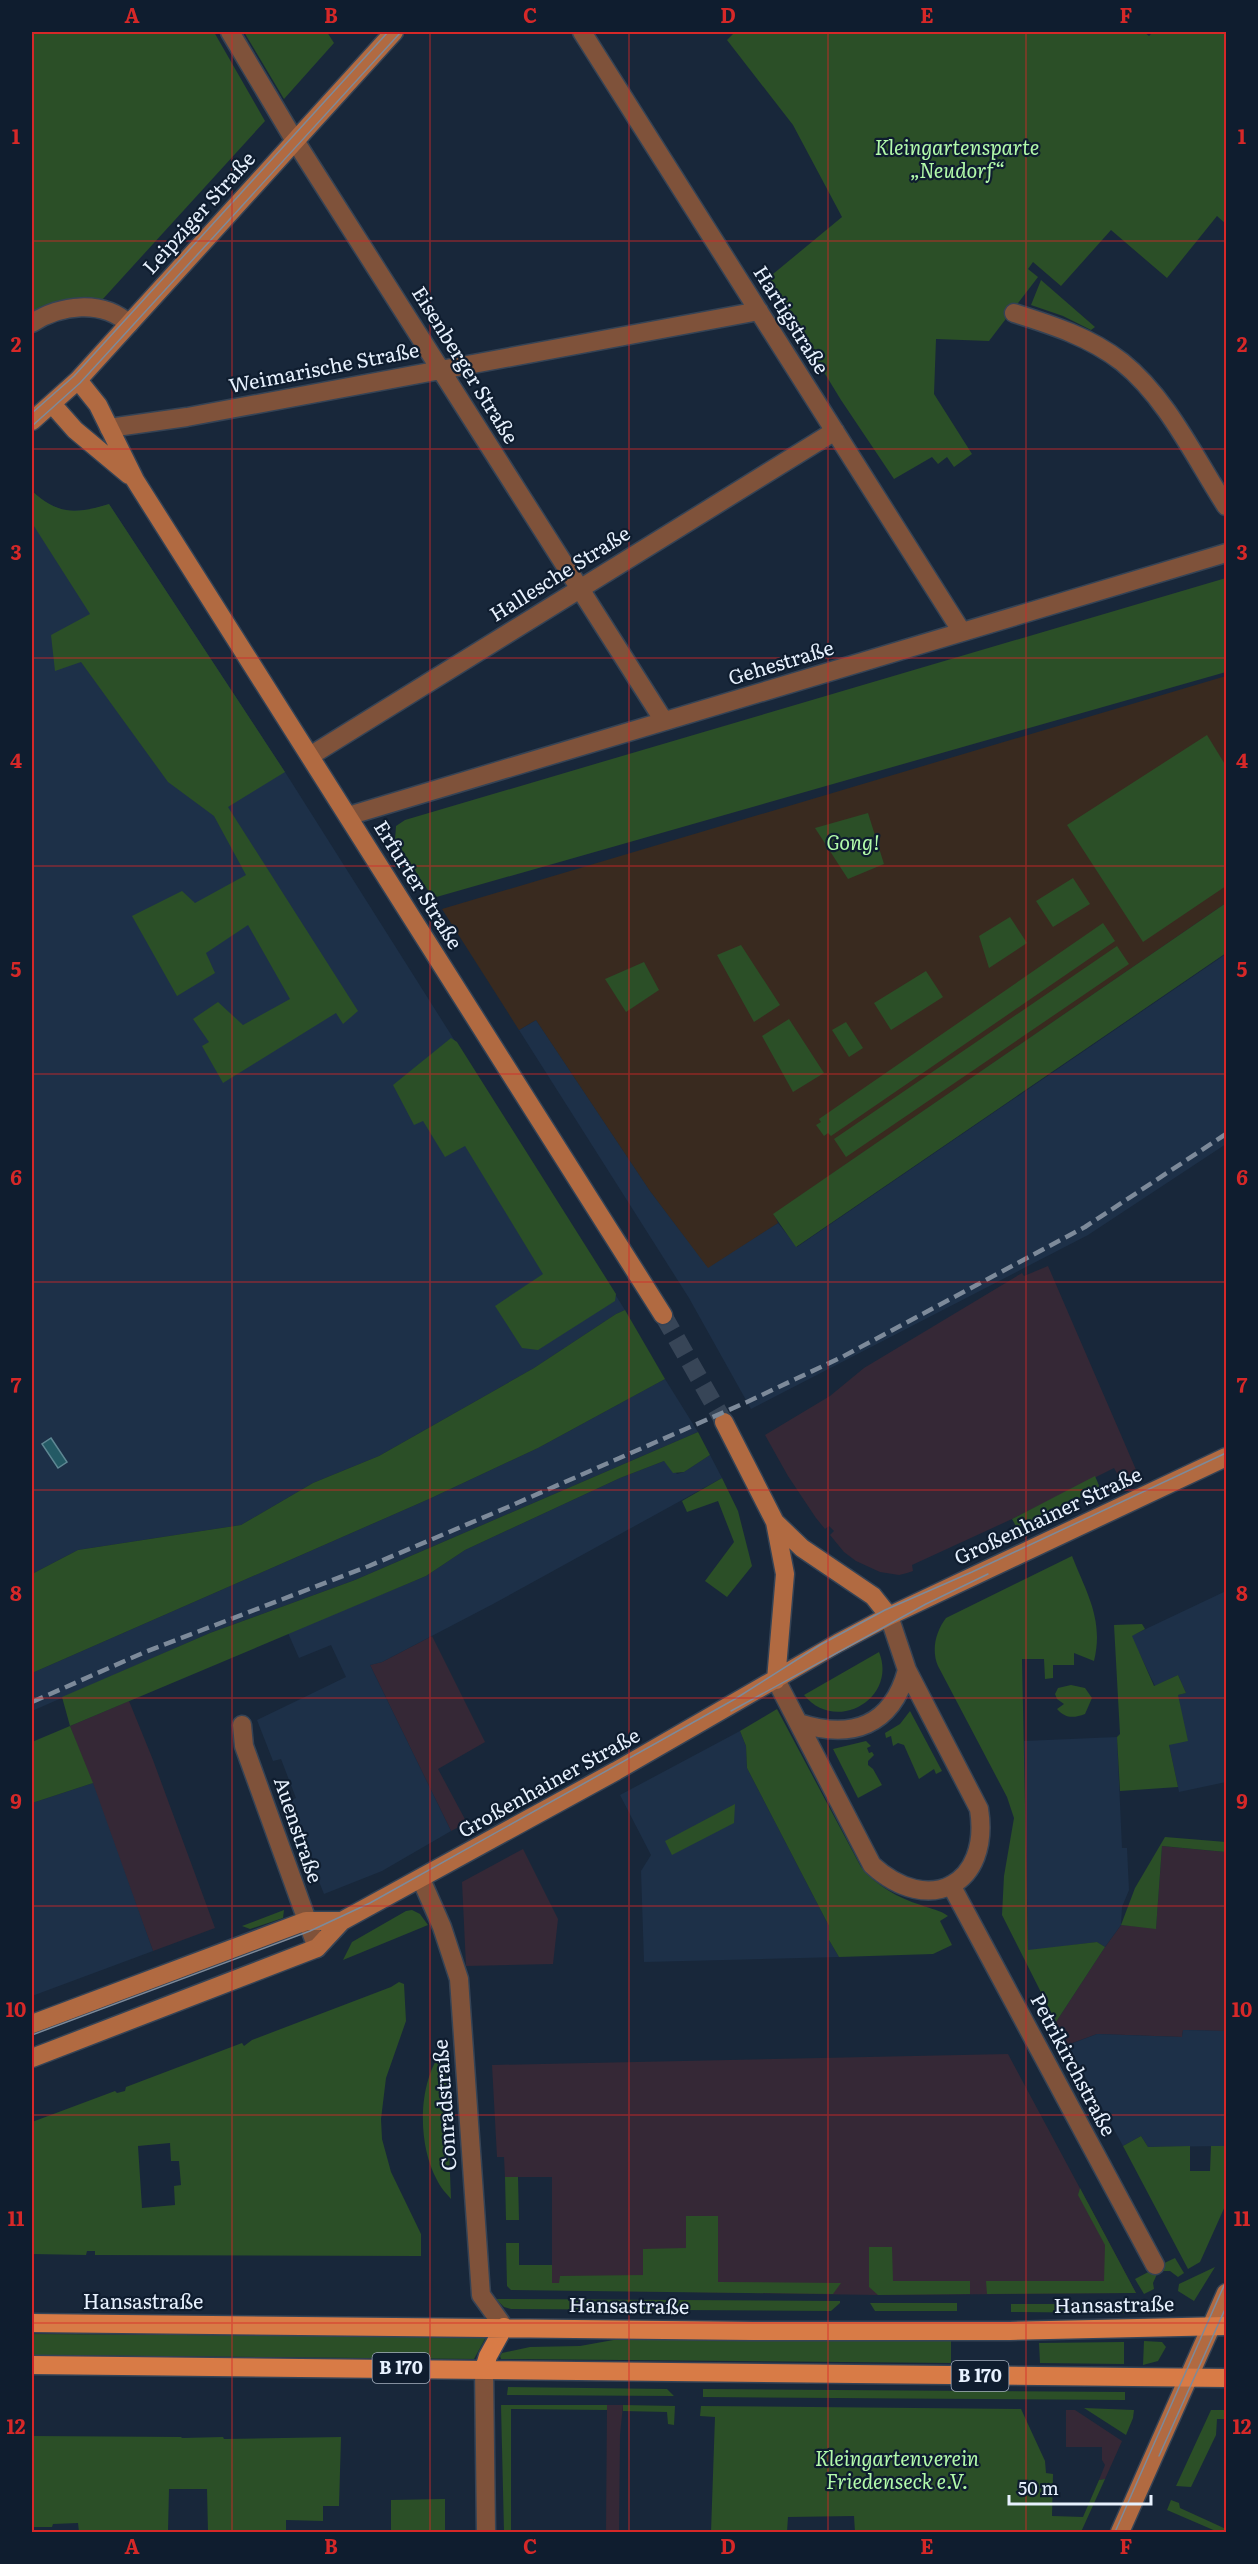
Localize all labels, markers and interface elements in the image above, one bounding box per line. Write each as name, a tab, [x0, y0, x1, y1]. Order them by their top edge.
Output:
text: A	[124, 0, 140, 29]
text: B	[324, 0, 338, 29]
text: C	[523, 0, 537, 29]
text: D	[720, 0, 736, 29]
text: E	[920, 0, 934, 29]
text: F	[1120, 0, 1133, 29]
text: 1	[12, 120, 20, 150]
text: 1	[1238, 120, 1246, 150]
park label: Kleingartensparte „Neudorf“	[875, 131, 1039, 184]
street label: Leipziger Straße	[134, 144, 261, 280]
street label: Hartigstraße	[747, 259, 838, 379]
street label: Eisenberger Straße	[406, 279, 527, 449]
text: 2	[11, 328, 22, 358]
text: 2	[1237, 328, 1248, 358]
street label: Weimarische Straße	[226, 333, 421, 399]
street label: Hallesche Straße	[483, 517, 635, 628]
text: 3	[10, 536, 22, 566]
text: 3	[1236, 536, 1248, 566]
street label: Gehestraße	[724, 631, 837, 691]
text: 4	[10, 744, 22, 774]
text: 4	[1236, 744, 1248, 774]
street label: Erfurter Straße	[368, 814, 471, 954]
park label: Gong!	[826, 826, 880, 856]
text: 5	[11, 953, 22, 983]
text: 5	[1237, 953, 1248, 983]
text: 6	[10, 1161, 22, 1191]
text: 6	[1236, 1161, 1248, 1191]
text: 7	[11, 1369, 22, 1399]
text: 7	[1237, 1369, 1248, 1399]
street label: Großenhainer Straße	[948, 1457, 1146, 1571]
text: 8	[10, 1577, 22, 1607]
text: 8	[1236, 1577, 1248, 1607]
street label: Großenhainer Straße	[452, 1719, 645, 1844]
street label: Auenstraße	[268, 1772, 332, 1886]
text: 9	[10, 1785, 22, 1815]
text: 9	[1236, 1785, 1248, 1815]
street label: Petrikirchstraße	[1025, 1987, 1125, 2141]
text: 10	[6, 1993, 26, 2023]
text: 10	[1232, 1993, 1252, 2023]
street label: Conradstraße	[423, 2038, 463, 2172]
text: 11	[8, 2202, 24, 2232]
text: 11	[1234, 2202, 1250, 2232]
street label: Hansastraße	[83, 2285, 203, 2315]
street label: Hansastraße	[1053, 2287, 1175, 2319]
street label: Hansastraße	[568, 2288, 690, 2320]
road number: B 170	[372, 2353, 430, 2383]
road number: B 170	[952, 2361, 1008, 2391]
text: 12	[6, 2410, 26, 2440]
text: 12	[1232, 2410, 1252, 2440]
park label: Kleingartenverein Friedenseck e.V.	[815, 2442, 979, 2495]
scale bar	[1009, 2468, 1152, 2506]
text: 50 m	[1018, 2474, 1059, 2501]
text: A	[124, 2530, 140, 2560]
text: B	[324, 2530, 338, 2560]
text: C	[523, 2530, 537, 2560]
text: D	[720, 2530, 736, 2560]
text: E	[920, 2530, 934, 2560]
text: F	[1120, 2530, 1133, 2560]

